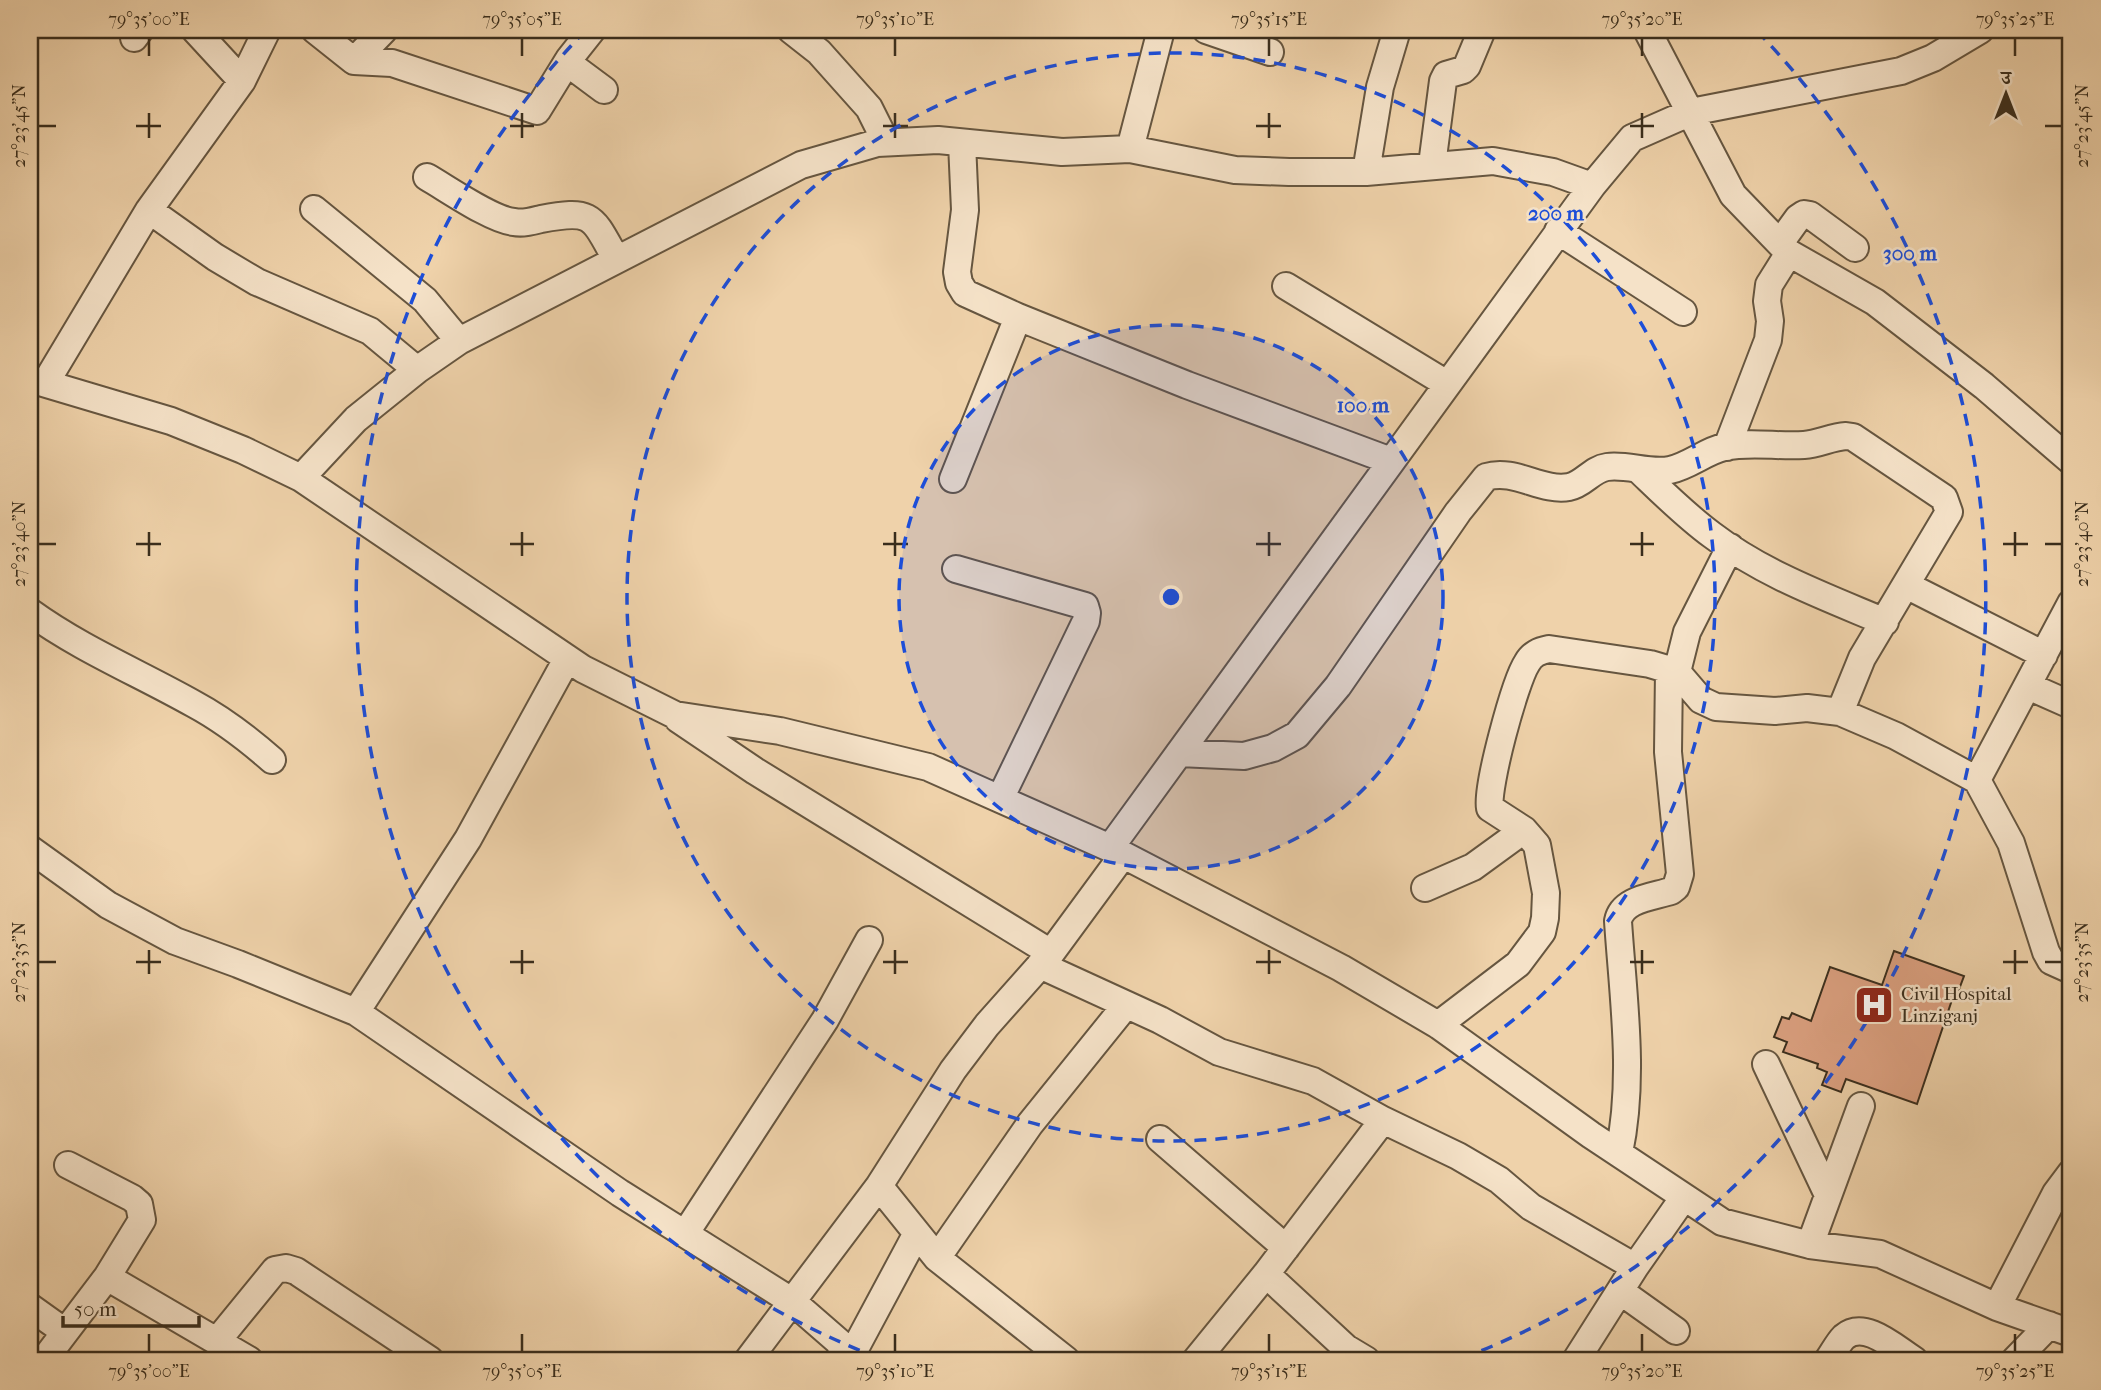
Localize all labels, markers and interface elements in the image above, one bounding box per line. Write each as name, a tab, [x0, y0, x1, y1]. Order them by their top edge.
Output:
text: 79°35'00"E	[108, 9, 190, 30]
text: 79°35'05"E	[482, 9, 562, 30]
text: 79°35'10"E	[856, 9, 934, 30]
text: 79°35'15"E	[1231, 9, 1307, 30]
text: 79°35'20"E	[1602, 9, 1682, 30]
text: 79°35'25"E	[1976, 9, 2054, 30]
north arrow	[1972, 60, 2042, 130]
text: उ	[1999, 67, 2012, 89]
text: 27°23'45"N	[9, 84, 30, 168]
text: 27°23'45"N	[2072, 84, 2093, 168]
text: 200 m	[1528, 201, 1585, 225]
text: 300 m	[1883, 241, 1937, 265]
text: 100 m	[1337, 393, 1390, 417]
text: 27°23'40"N	[9, 501, 30, 587]
text: 27°23'40"N	[2072, 501, 2093, 587]
centre of rings	[1159, 585, 1183, 609]
text: 27°23'35"N	[9, 921, 30, 1002]
text: 27°23'35"N	[2072, 921, 2093, 1002]
place label: Civil Hospital Linziganj	[1901, 983, 2011, 1027]
hospital icon: Civil Hospital Linziganj	[1853, 984, 1895, 1026]
scale bar	[63, 1285, 200, 1329]
text: 50 m	[74, 1297, 117, 1321]
text: 79°35'00"E	[108, 1361, 190, 1382]
text: 79°35'05"E	[482, 1361, 562, 1382]
text: 79°35'10"E	[856, 1361, 934, 1382]
text: 79°35'15"E	[1231, 1361, 1307, 1382]
text: 79°35'20"E	[1602, 1361, 1682, 1382]
text: 79°35'25"E	[1976, 1361, 2054, 1382]

